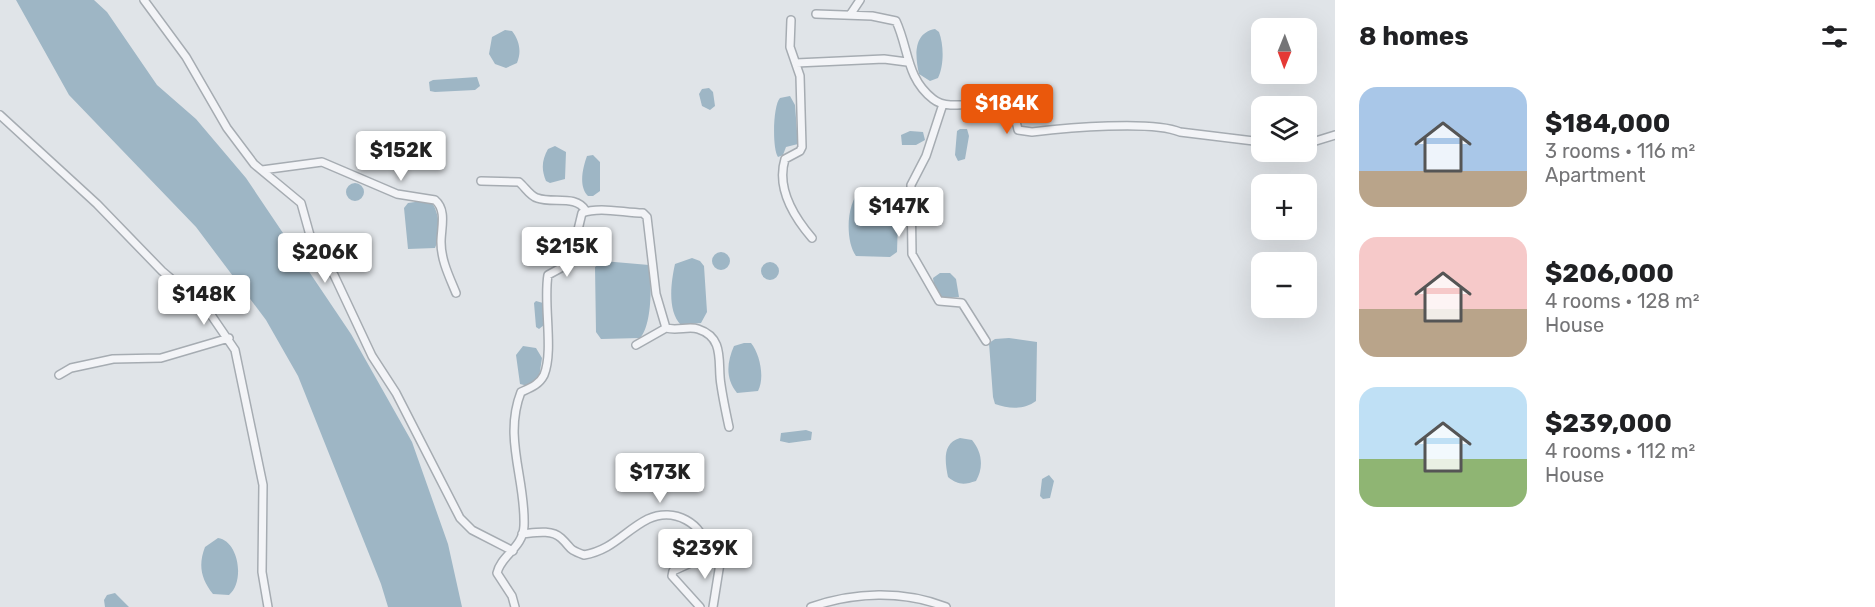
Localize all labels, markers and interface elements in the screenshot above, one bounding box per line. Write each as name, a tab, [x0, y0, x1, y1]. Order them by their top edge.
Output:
north arrow	[1251, 18, 1317, 84]
map controls	[1251, 18, 1317, 318]
icon: filters	[1818, 20, 1851, 53]
text: 8 homes	[1359, 21, 1469, 52]
pin: $184K	[965, 84, 1049, 135]
text: $184K	[975, 91, 1039, 115]
button: layers	[1251, 96, 1317, 162]
text: $184,000	[1545, 108, 1671, 139]
icon: home	[1407, 111, 1479, 183]
pin: $152K	[359, 131, 443, 182]
text: $152K	[370, 138, 432, 162]
text: 3 rooms · 116 m²	[1545, 139, 1695, 163]
text: Apartment	[1545, 163, 1646, 187]
button: +	[1251, 174, 1317, 240]
pin: $147K	[857, 187, 941, 238]
text: $147K	[868, 194, 930, 218]
pin: $215K	[525, 227, 609, 278]
pin: $206K	[283, 233, 367, 284]
text: $215K	[536, 234, 598, 258]
text: $206K	[292, 240, 358, 264]
button: −	[1251, 252, 1317, 318]
text: $206,000	[1545, 258, 1674, 289]
icon: home	[1407, 261, 1479, 333]
pin: $148K	[162, 275, 246, 326]
text: $148K	[172, 282, 236, 306]
text: 4 rooms · 128 m²	[1545, 289, 1700, 313]
text: House	[1545, 313, 1604, 337]
text: $239,000	[1545, 408, 1672, 439]
icon: home	[1407, 411, 1479, 483]
text: 4 rooms · 112 m²	[1545, 439, 1695, 463]
pin: $173K	[618, 453, 702, 504]
text: $173K	[629, 460, 691, 484]
text: House	[1545, 463, 1604, 487]
pin: $239K	[663, 529, 747, 580]
text: $239K	[672, 536, 738, 560]

